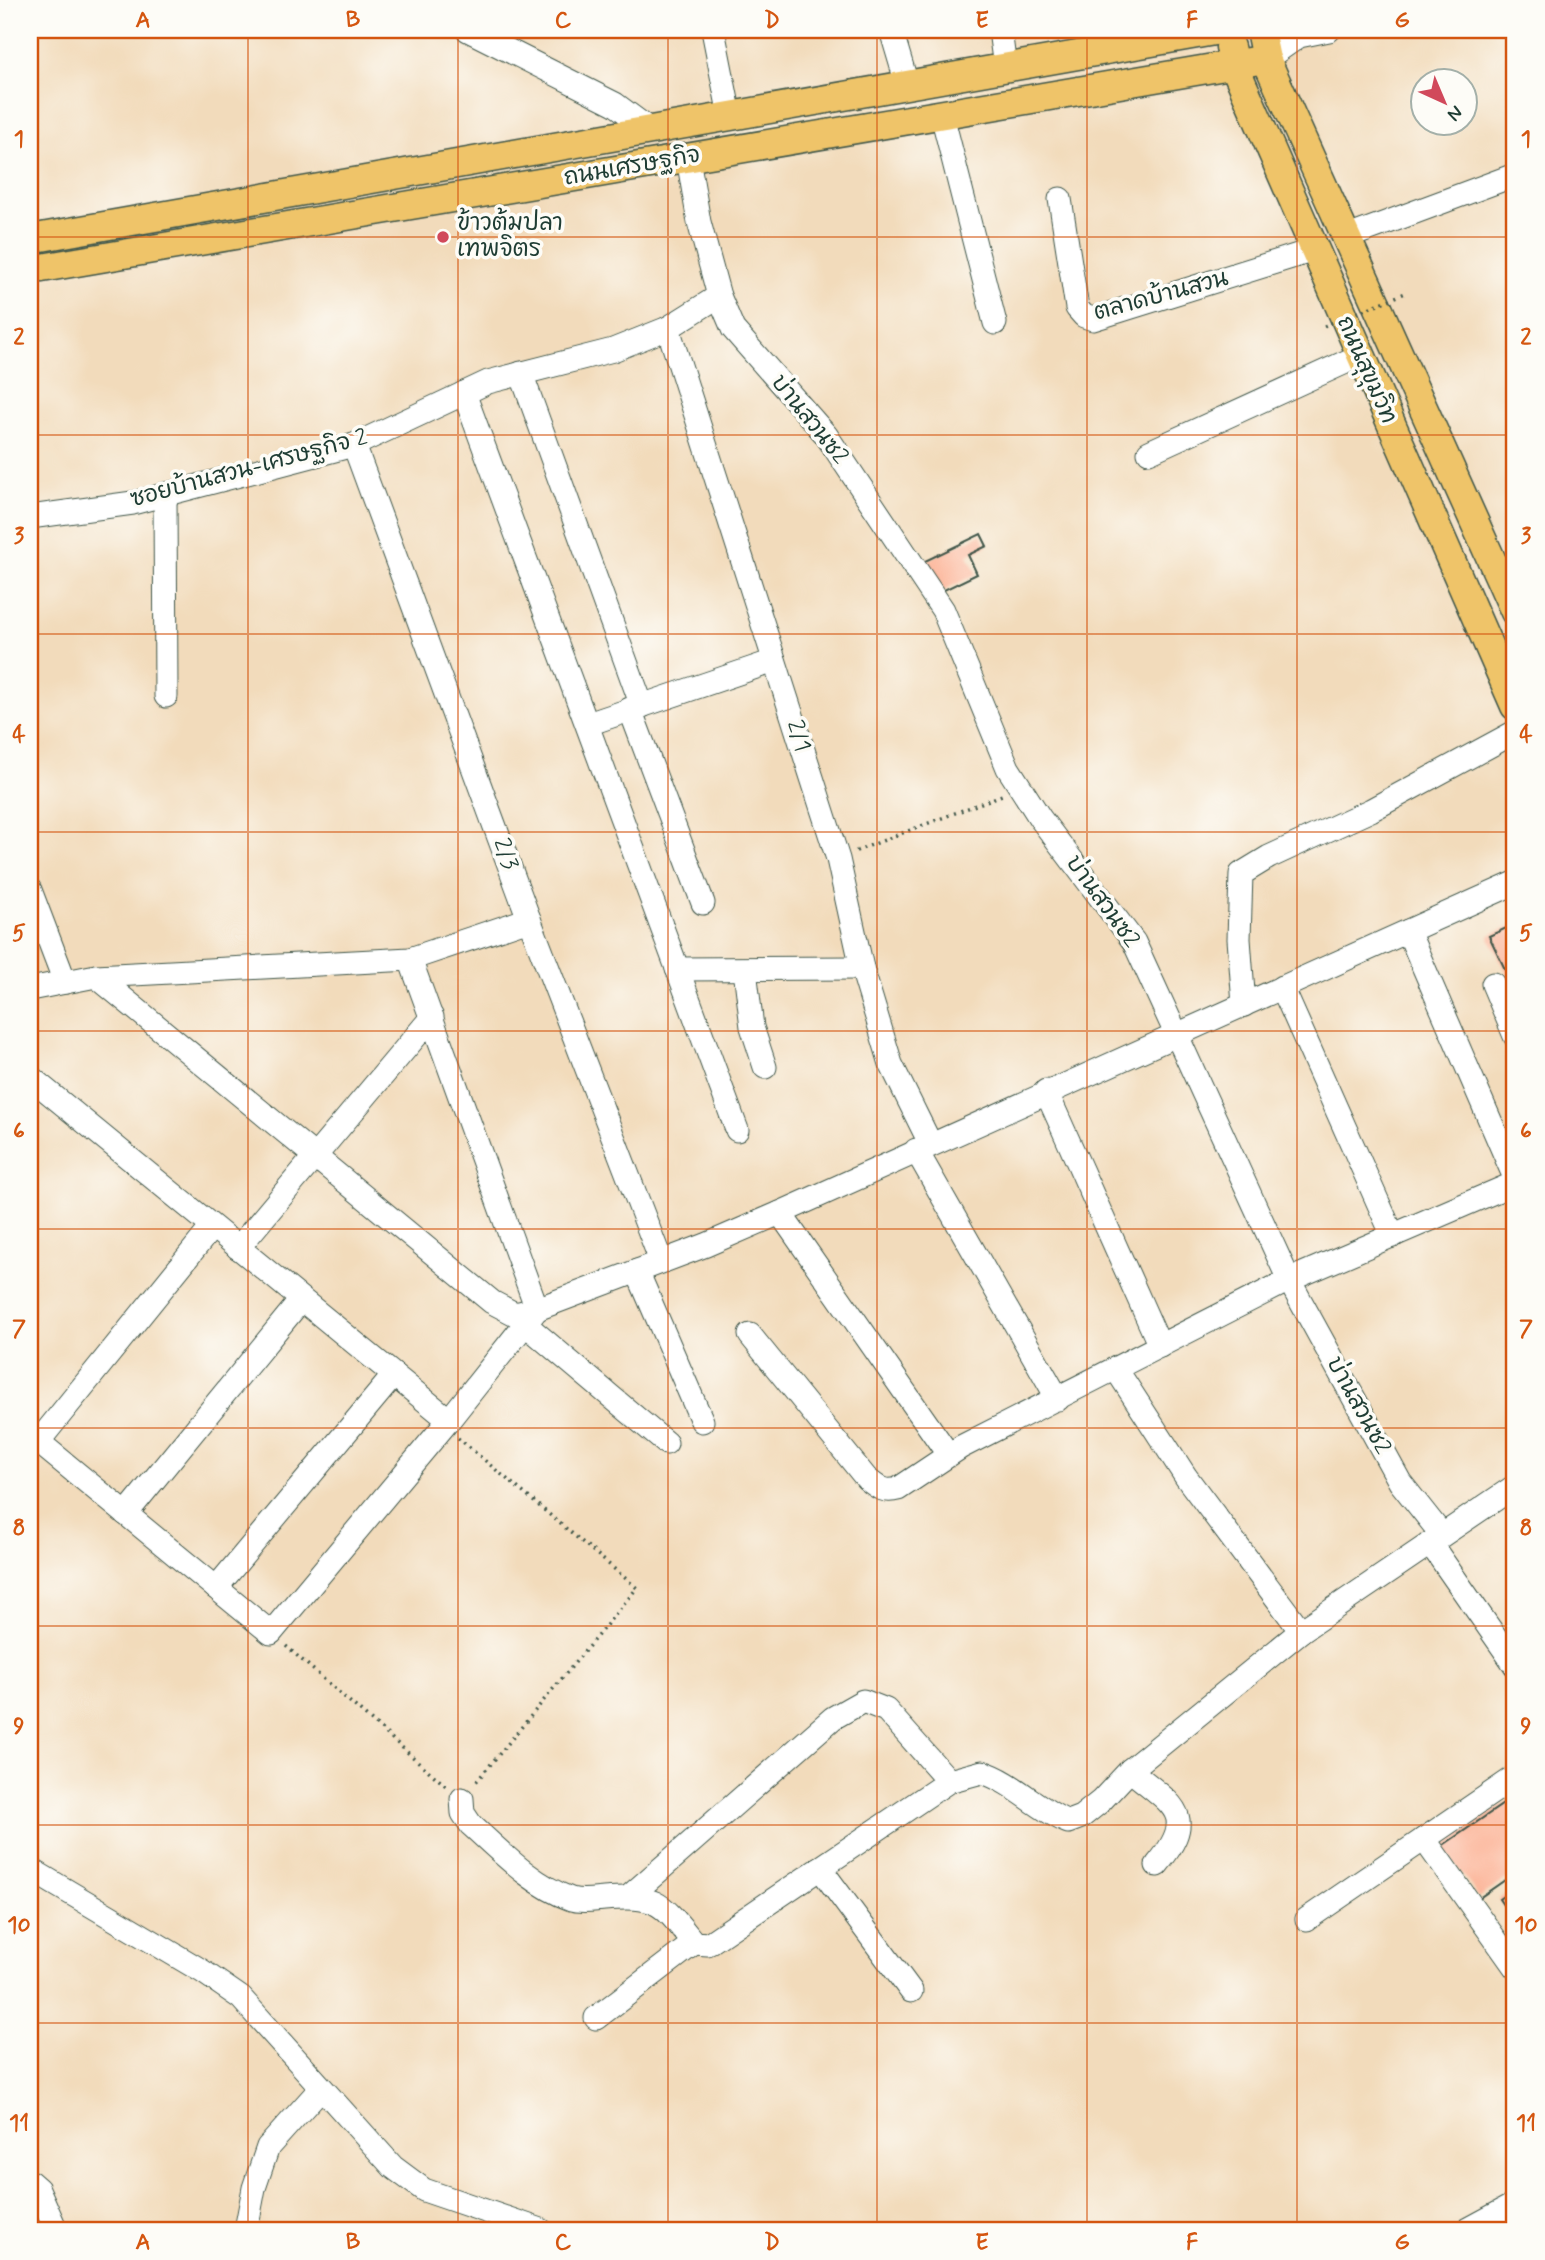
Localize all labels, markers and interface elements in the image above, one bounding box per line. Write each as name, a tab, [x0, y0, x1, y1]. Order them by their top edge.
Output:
text: A	[135, 6, 151, 36]
text: B	[346, 6, 361, 36]
text: C	[555, 6, 572, 36]
text: D	[764, 6, 780, 36]
text: E	[975, 6, 989, 36]
text: F	[1186, 6, 1198, 36]
text: G	[1394, 6, 1410, 36]
north arrow	[1408, 66, 1478, 136]
text: N	[1442, 100, 1468, 127]
text: 1	[14, 125, 24, 155]
text: 1	[1521, 125, 1531, 155]
street label: ถนนเศรษฐกิจ	[562, 139, 702, 194]
place label: ข้าวต้มปลา เทพจิตร	[457, 207, 563, 265]
marker: ข้าวต้มปลา เทพจิตร	[435, 229, 451, 245]
street label: ตลาดบ้านสวน	[1090, 262, 1232, 328]
street label: ถนนสุขุมวิท	[1328, 311, 1404, 429]
text: 2	[13, 323, 25, 353]
text: 2	[1520, 323, 1532, 353]
street label: บ่านสวนซ2	[764, 368, 856, 471]
street label: ซอยบ้านสวน-เศรษฐกิจ 2	[127, 421, 371, 515]
text: 3	[14, 522, 25, 552]
text: 3	[1521, 522, 1532, 552]
street label: 2/1	[779, 716, 817, 756]
text: 4	[12, 720, 26, 750]
text: 4	[1519, 720, 1533, 750]
street label: 2/3	[485, 834, 525, 874]
street label: บ่านสวนซ2	[1058, 849, 1147, 954]
text: 5	[12, 919, 26, 949]
text: 5	[1519, 919, 1533, 949]
text: 6	[13, 1117, 25, 1147]
text: 6	[1520, 1117, 1532, 1147]
text: 7	[12, 1315, 26, 1345]
text: 7	[1519, 1315, 1533, 1345]
street label: บ่านสวนซ2	[1319, 1351, 1399, 1460]
text: 8	[13, 1514, 25, 1544]
text: 8	[1520, 1514, 1532, 1544]
text: 9	[13, 1712, 25, 1742]
text: 9	[1520, 1712, 1532, 1742]
text: 10	[7, 1911, 31, 1941]
text: 10	[1514, 1911, 1538, 1941]
text: 11	[9, 2109, 29, 2139]
text: 11	[1516, 2109, 1536, 2139]
text: A	[135, 2228, 151, 2258]
text: B	[346, 2228, 361, 2258]
text: C	[555, 2228, 572, 2258]
text: D	[764, 2228, 780, 2258]
text: E	[975, 2228, 989, 2258]
text: F	[1186, 2228, 1198, 2258]
text: G	[1394, 2228, 1410, 2258]

